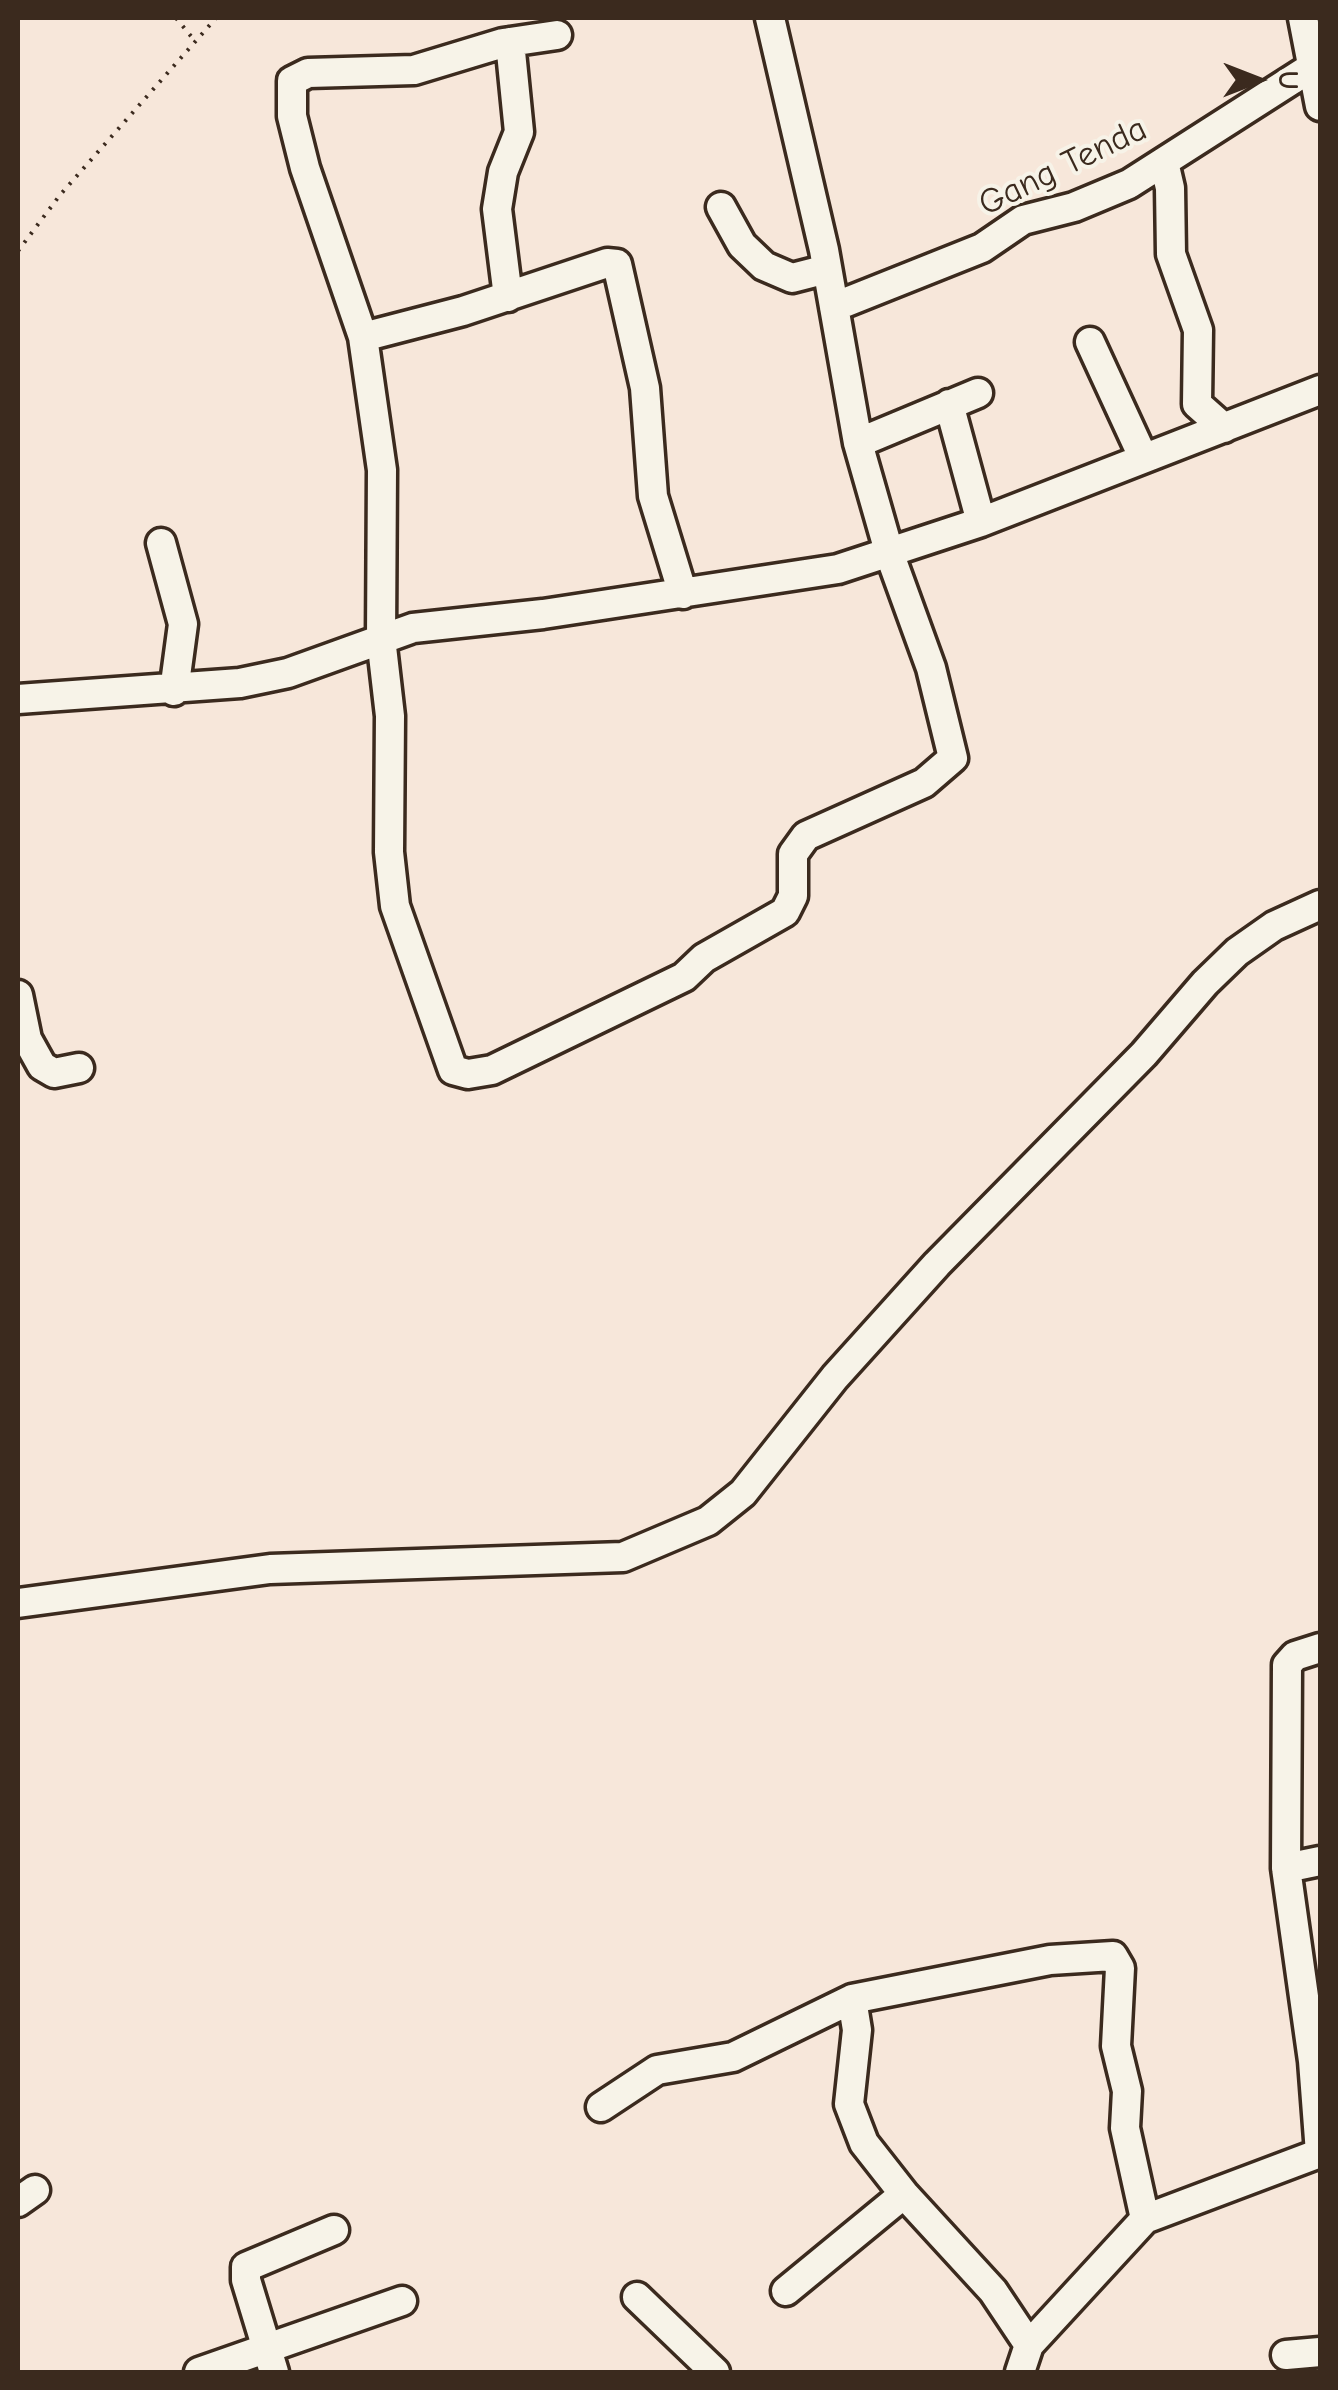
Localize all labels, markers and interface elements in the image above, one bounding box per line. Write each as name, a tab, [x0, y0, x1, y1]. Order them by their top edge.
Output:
north arrow	[1208, 30, 1308, 130]
text: U	[1272, 71, 1304, 89]
street label: Gang Tenda	[972, 108, 1154, 226]

